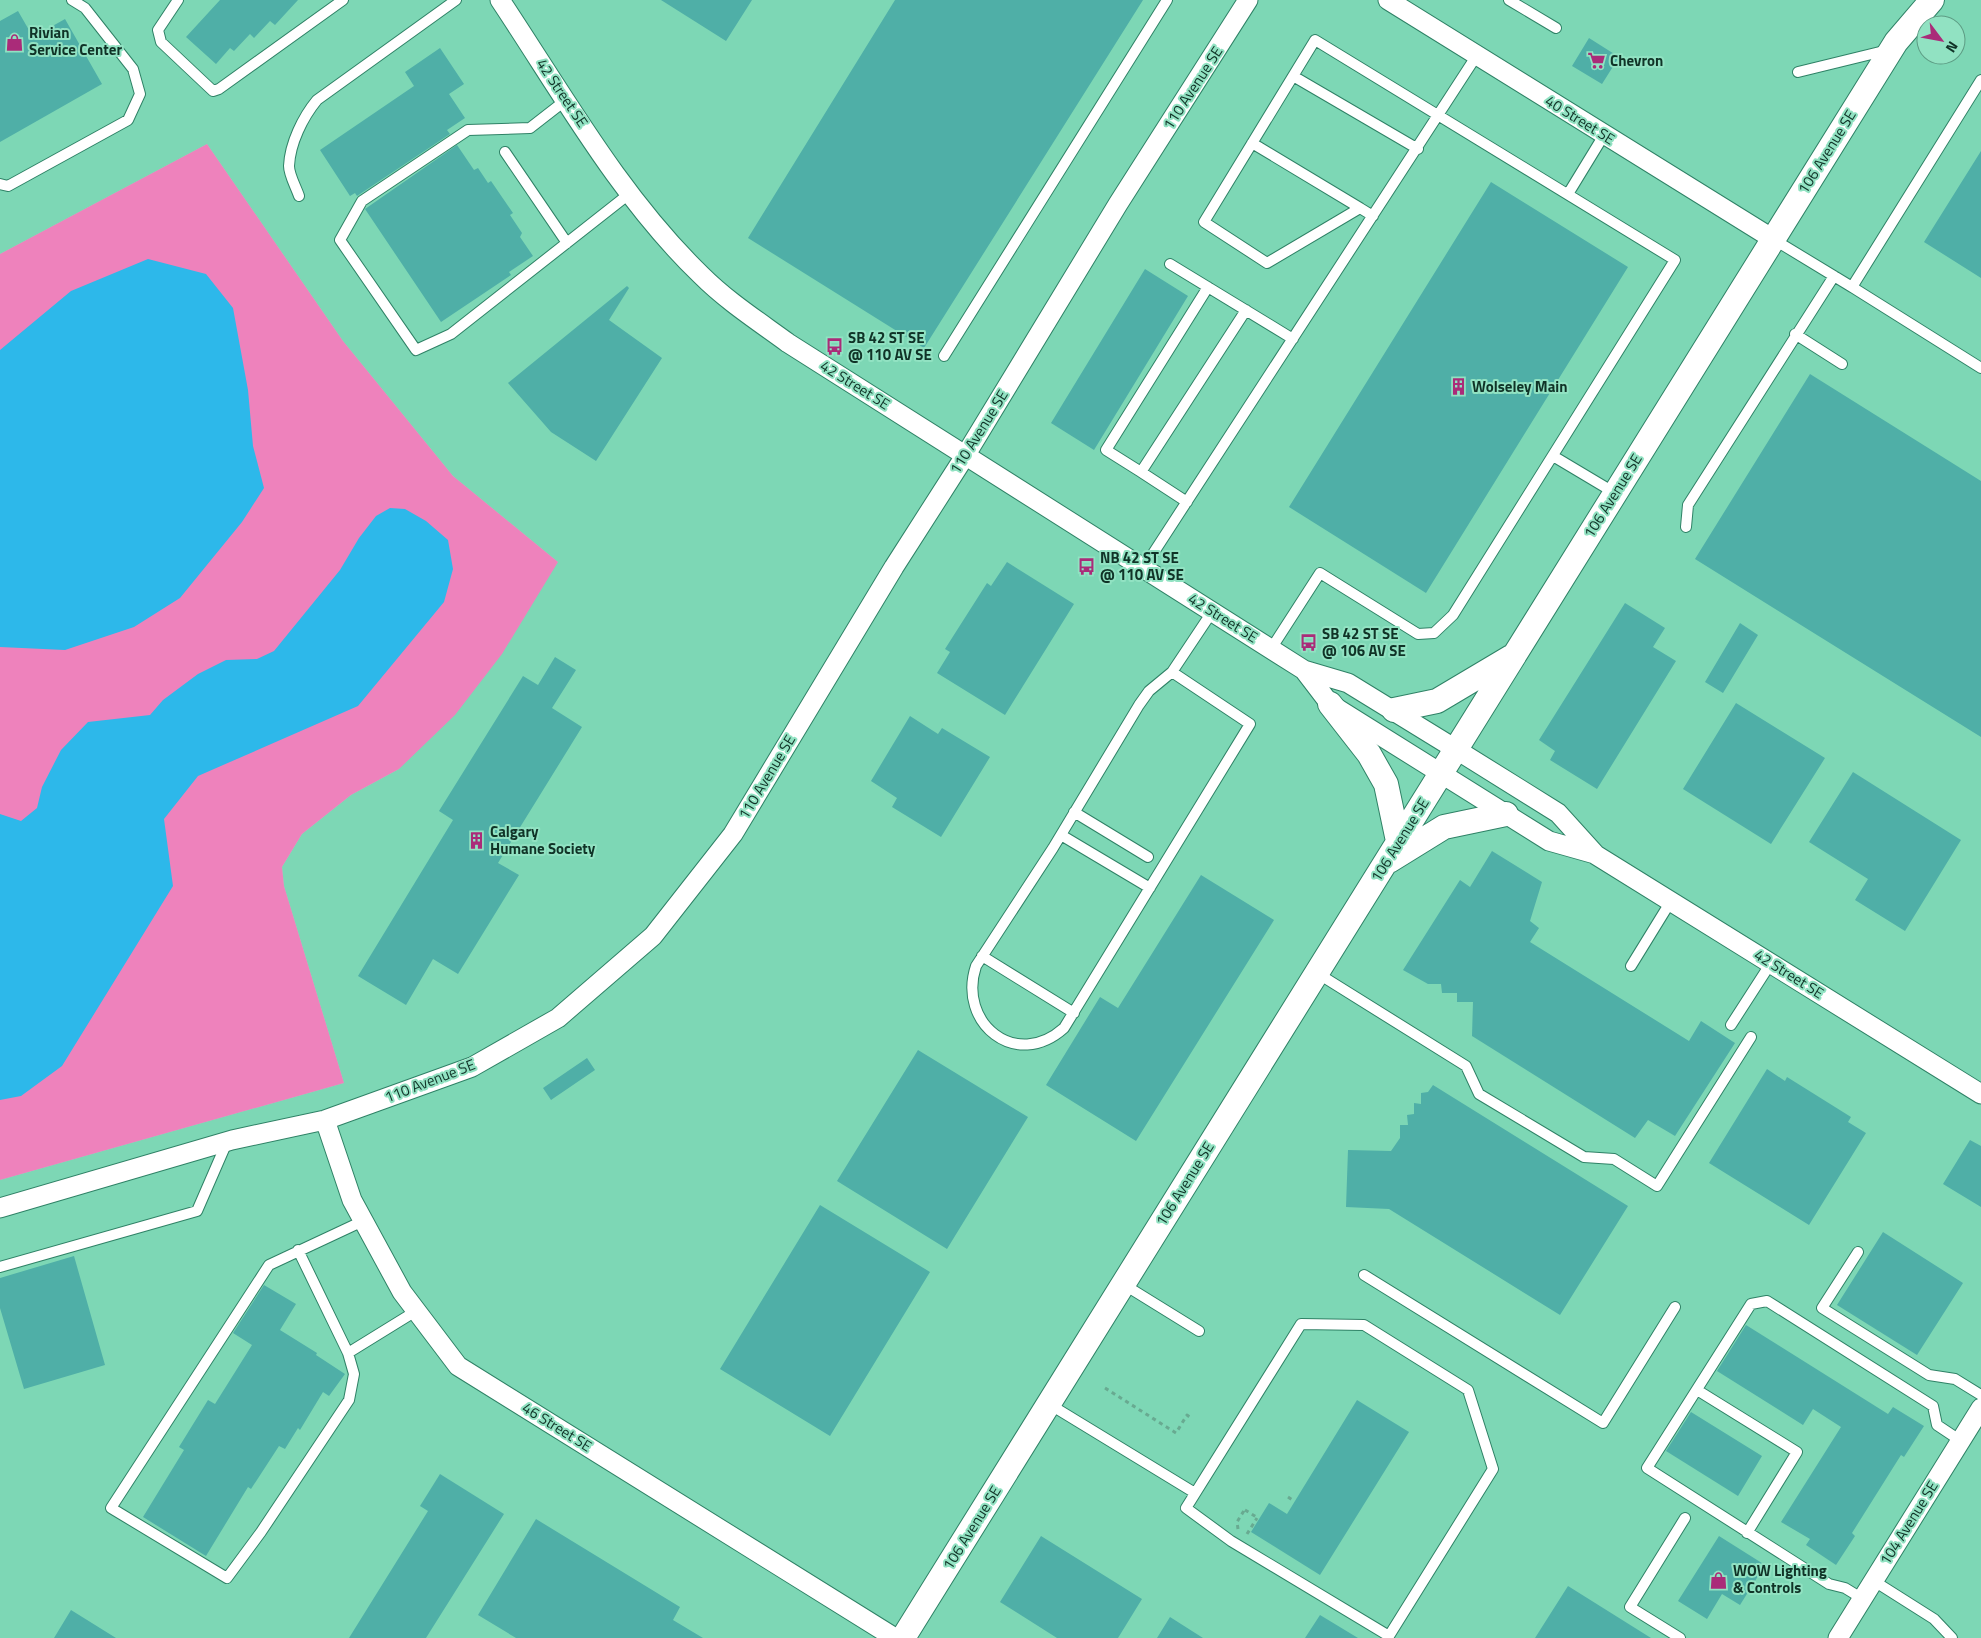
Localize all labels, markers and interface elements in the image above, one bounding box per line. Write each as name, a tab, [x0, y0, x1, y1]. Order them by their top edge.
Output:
north arrow	[1916, 15, 1966, 65]
place label: Rivian Service Center	[29, 21, 122, 61]
shop icon: Rivian Service Center	[5, 32, 25, 52]
text: N	[1941, 37, 1964, 57]
street label: 110 Avenue SE	[1157, 42, 1228, 134]
place label: Chevron	[1610, 49, 1663, 72]
supermarket icon: Chevron	[1586, 51, 1606, 71]
street label: 42 Street SE	[531, 54, 594, 132]
street label: 40 Street SE	[1541, 89, 1620, 150]
street label: 106 Avenue SE	[1792, 105, 1862, 198]
place label: SB 42 ST SE @ 110 AV SE	[848, 326, 932, 366]
bus stop icon: SB 42 ST SE @ 110 AV SE	[824, 337, 844, 357]
street label: 42 Street SE	[816, 354, 895, 415]
place label: Wolseley Main	[1472, 375, 1568, 398]
building icon: Wolseley Main	[1448, 377, 1468, 397]
street label: 110 Avenue SE	[944, 385, 1014, 478]
street label: 106 Avenue SE	[1578, 449, 1648, 542]
place label: NB 42 ST SE @ 110 AV SE	[1100, 546, 1184, 586]
bus stop icon: NB 42 ST SE @ 110 AV SE	[1076, 557, 1096, 577]
street label: 42 Street SE	[1184, 587, 1263, 648]
place label: SB 42 ST SE @ 106 AV SE	[1322, 622, 1406, 662]
bus stop icon: SB 42 ST SE @ 106 AV SE	[1298, 633, 1318, 653]
street label: 110 Avenue SE	[732, 730, 801, 823]
street label: 106 Avenue SE	[1365, 793, 1435, 886]
place label: Calgary Humane Society	[490, 820, 596, 860]
building icon: Calgary Humane Society	[466, 831, 486, 851]
street label: 42 Street SE	[1750, 943, 1829, 1004]
street label: 110 Avenue SE	[381, 1053, 478, 1108]
street label: 106 Avenue SE	[1150, 1137, 1220, 1230]
street label: 46 Street SE	[518, 1396, 597, 1457]
street label: 104 Avenue SE	[1874, 1476, 1944, 1569]
street label: 106 Avenue SE	[937, 1481, 1007, 1574]
place label: WOW Lighting & Controls	[1733, 1559, 1827, 1599]
shop icon: WOW Lighting & Controls	[1709, 1570, 1729, 1590]

